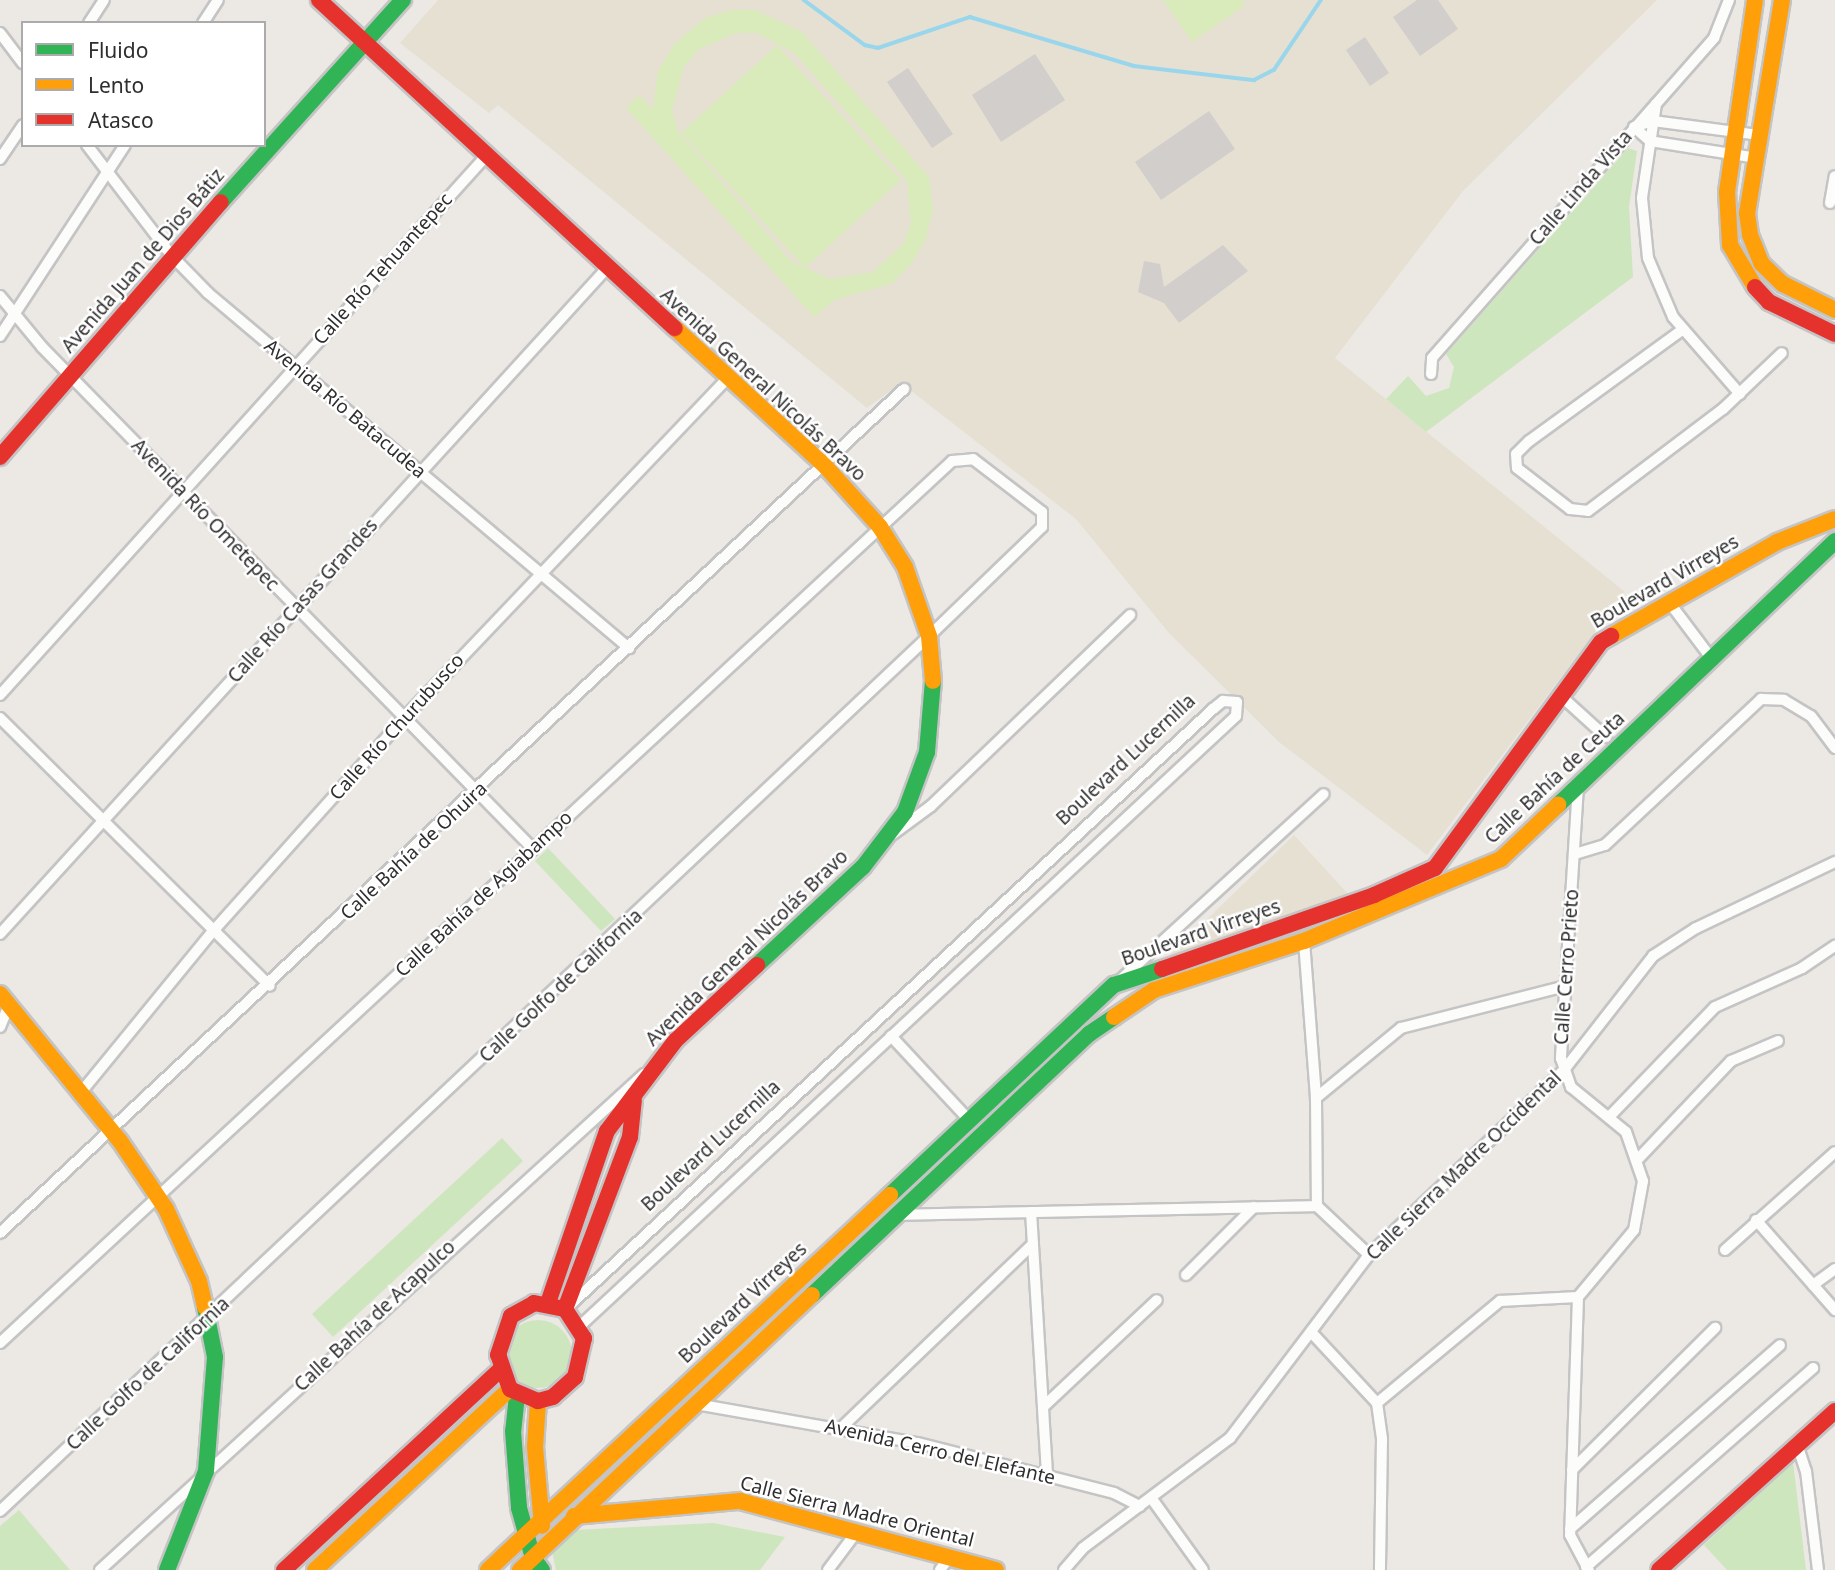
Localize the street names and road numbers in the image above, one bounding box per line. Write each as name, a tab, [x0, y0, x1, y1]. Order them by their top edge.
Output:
street label: Calle Linda Vista	[1525, 126, 1637, 250]
street label: Avenida Juan de Dios Bátiz	[57, 164, 229, 358]
street label: Calle Río Tehuantepec	[309, 188, 457, 350]
street label: Avenida General Nicolás Bravo	[656, 284, 870, 486]
street label: Avenida Río Batacudea	[260, 335, 430, 483]
street label: Avenida Río Ometepec	[127, 434, 283, 596]
street label: Calle Río Casas Grandes	[223, 514, 383, 688]
street label: Boulevard Virreyes	[1587, 530, 1743, 634]
street label: Calle Río Churubusco	[325, 649, 469, 805]
street label: Boulevard Lucernilla	[1052, 690, 1200, 830]
street label: Calle Bahía de Ceuta	[1480, 707, 1630, 849]
street label: Calle Bahía de Ohuira	[336, 777, 492, 925]
street label: Calle Bahía de Agiabampo	[391, 806, 577, 982]
street label: Avenida General Nicolás Bravo	[641, 845, 853, 1051]
street label: Calle Cerro Prieto	[1550, 888, 1584, 1046]
street label: Boulevard Virreyes	[1118, 895, 1284, 971]
street label: Calle Golfo de California	[475, 905, 647, 1067]
street label: Calle Sierra Madre Occidental	[1362, 1067, 1566, 1265]
street label: Boulevard Lucernilla	[637, 1076, 785, 1216]
street label: Calle Bahía de Acapulco	[290, 1236, 460, 1396]
street label: Boulevard Virreyes	[674, 1238, 812, 1368]
street label: Calle Golfo de California	[62, 1293, 234, 1455]
street label: Avenida Cerro del Elefante	[823, 1414, 1057, 1490]
street label: Calle Sierra Madre Oriental	[738, 1472, 976, 1552]

